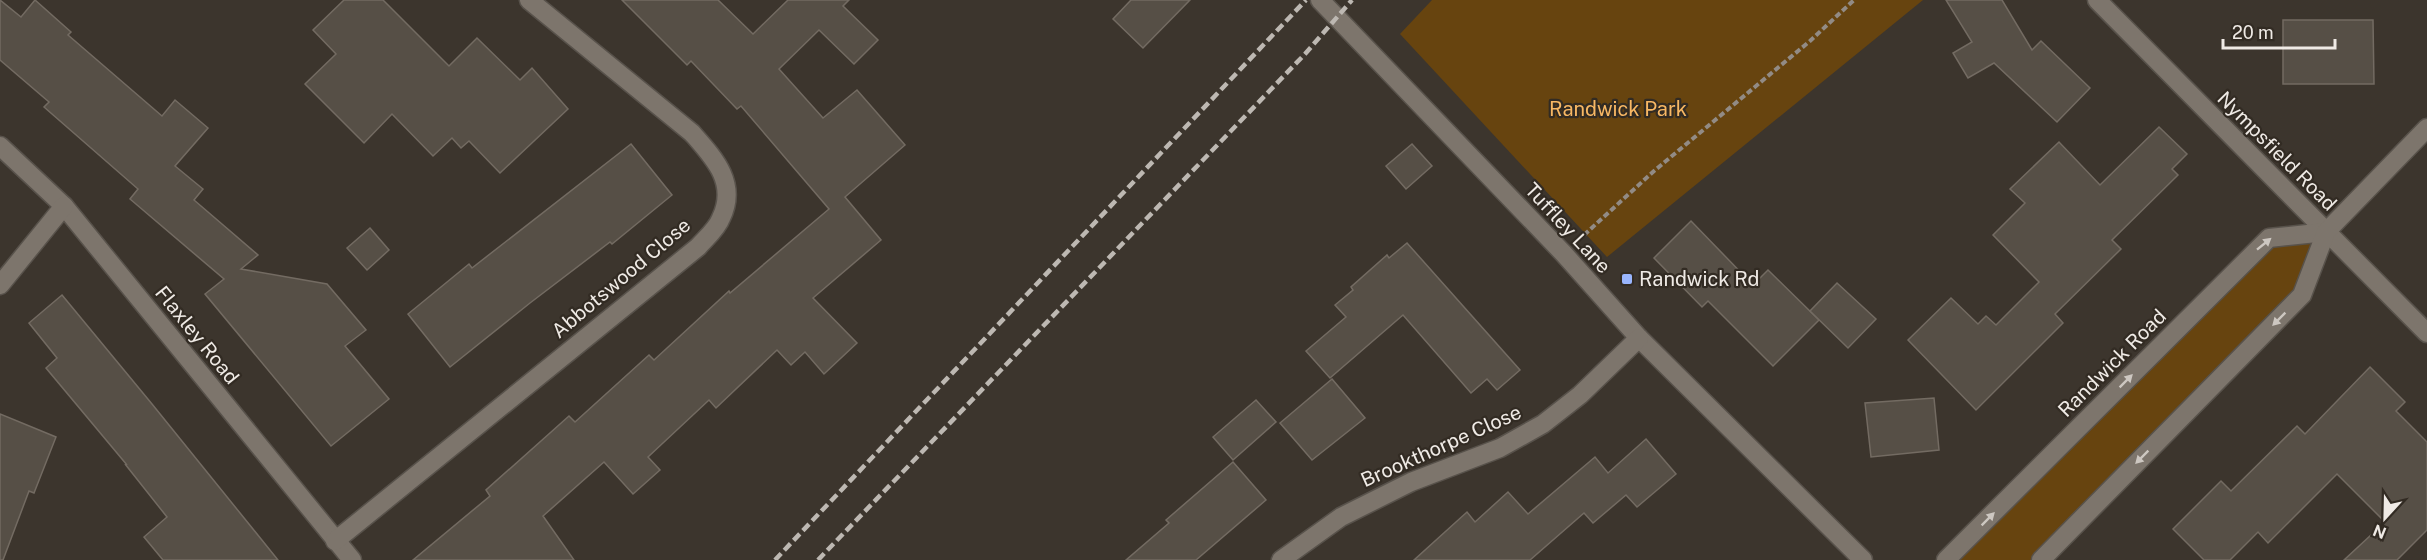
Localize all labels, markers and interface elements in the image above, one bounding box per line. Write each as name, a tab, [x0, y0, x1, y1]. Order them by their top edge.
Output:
scale bar	[2223, 12, 2336, 50]
text: 20 m	[2232, 22, 2274, 43]
street label: Nympsfield Road	[2212, 86, 2342, 216]
park label: Randwick Park	[1549, 97, 1687, 121]
street label: Tuffley Lane	[1520, 178, 1616, 278]
street label: Abbotswood Close	[547, 213, 695, 343]
one-way arrow	[2256, 237, 2272, 250]
place label: Randwick Rd	[1639, 267, 1759, 291]
marker: Randwick Rd	[1620, 272, 1634, 286]
street label: Flaxley Road	[150, 281, 244, 389]
street label: Randwick Road	[2053, 304, 2171, 422]
one-way arrow	[2273, 311, 2287, 325]
one-way arrow	[2118, 374, 2132, 388]
street label: Brookthorpe Close	[1357, 400, 1525, 492]
one-way arrow	[2135, 450, 2149, 465]
north arrow	[2355, 488, 2415, 548]
one-way arrow	[1980, 512, 1994, 526]
text: N	[2370, 520, 2389, 543]

